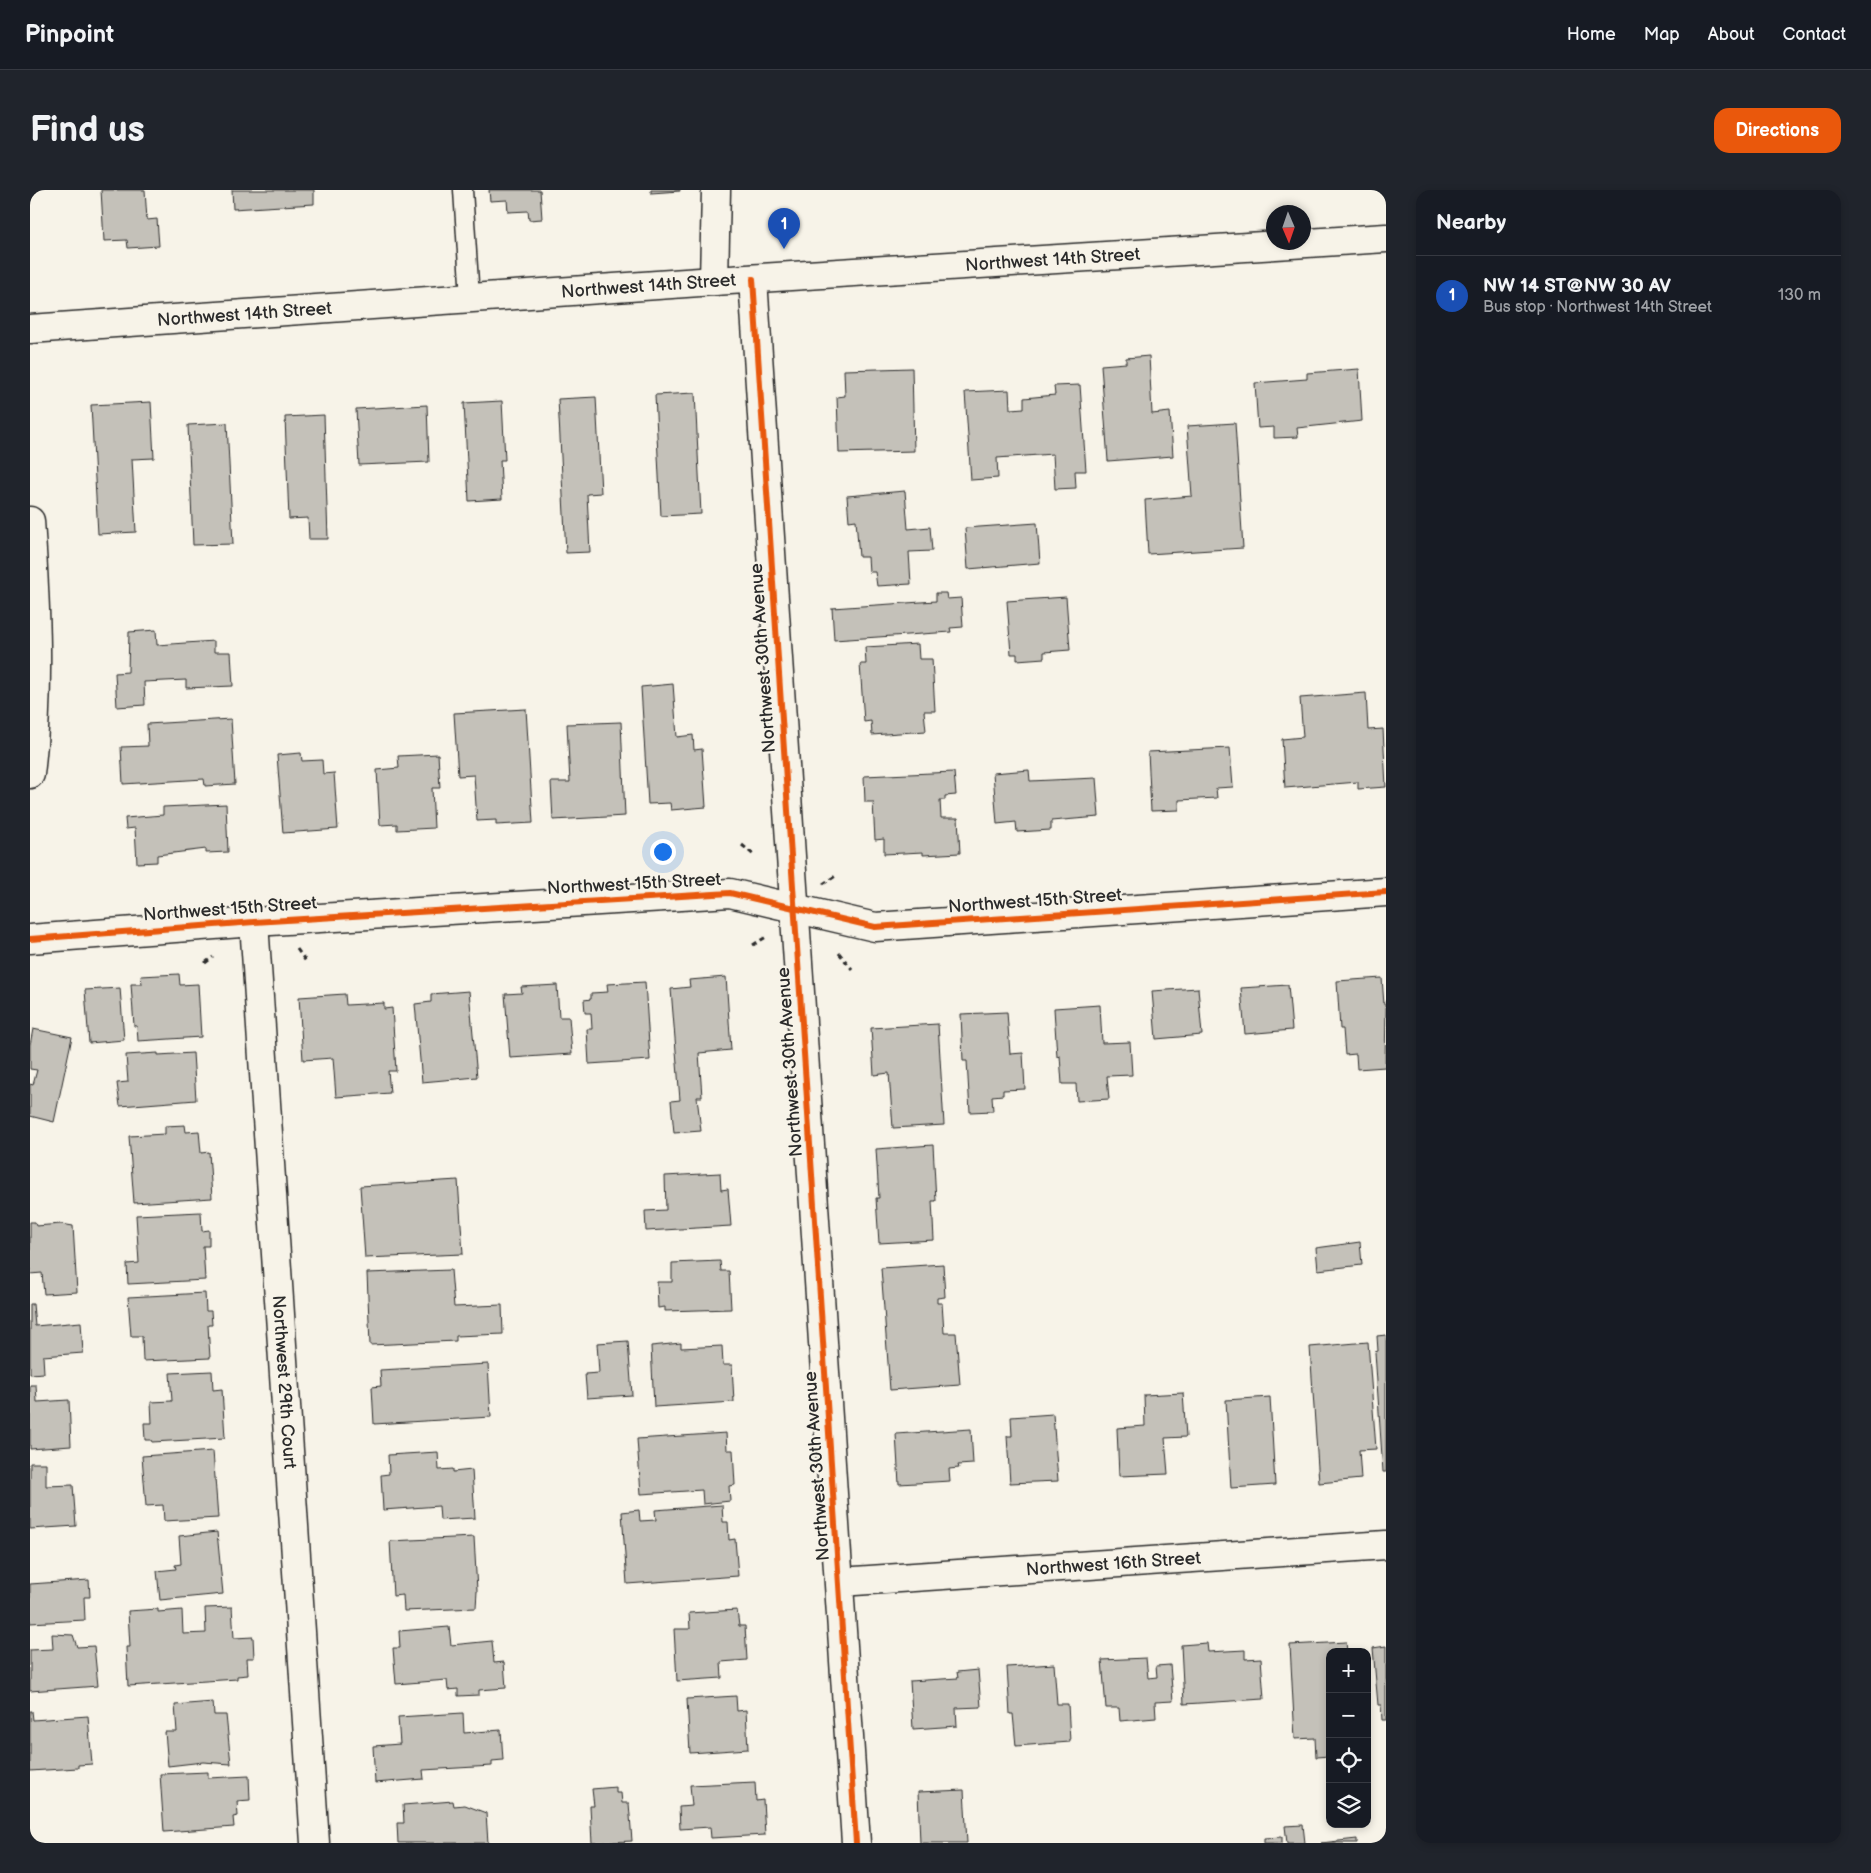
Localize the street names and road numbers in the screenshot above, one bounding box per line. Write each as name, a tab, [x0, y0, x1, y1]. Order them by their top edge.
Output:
street label: Northwest 14th Street	[965, 243, 1141, 275]
street label: Northwest 14th Street	[560, 269, 737, 302]
street label: Northwest 14th Street	[156, 297, 333, 331]
street label: Northwest 30th Avenue	[746, 562, 780, 754]
street label: Northwest 15th Street	[546, 869, 722, 899]
street label: Northwest 15th Street	[947, 884, 1123, 918]
street label: Northwest 15th Street	[142, 892, 318, 926]
street label: Northwest 30th Avenue	[773, 966, 807, 1158]
street label: Northwest 29th Court	[268, 1294, 301, 1470]
street label: Northwest 30th Avenue	[800, 1370, 834, 1562]
street label: Northwest 16th Street	[1025, 1547, 1202, 1580]

